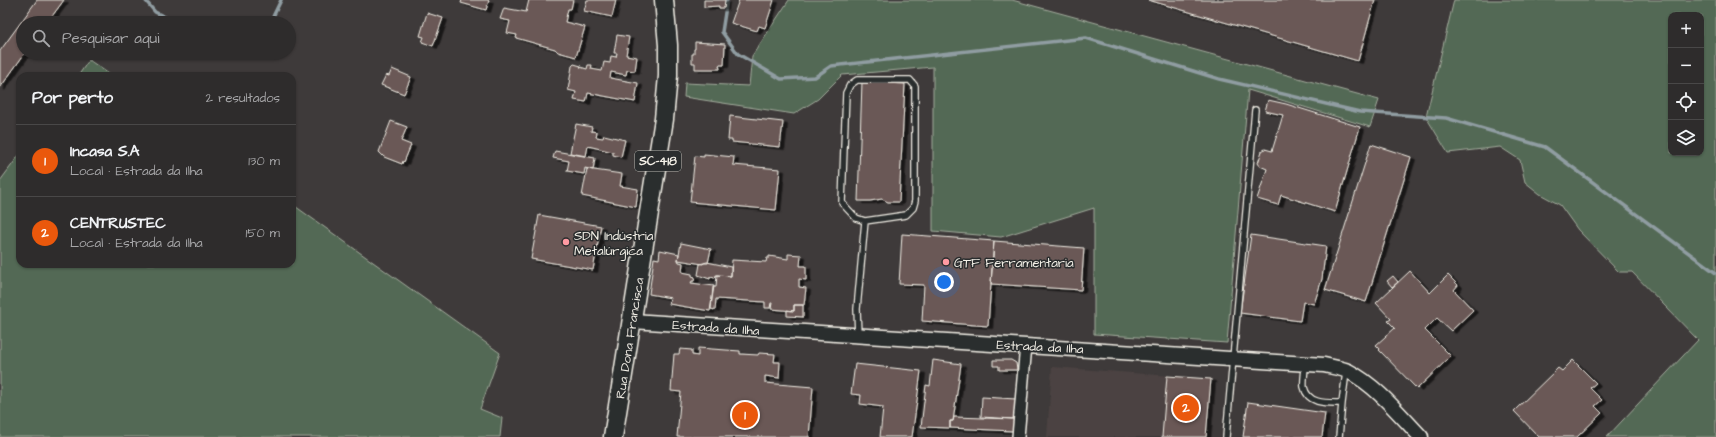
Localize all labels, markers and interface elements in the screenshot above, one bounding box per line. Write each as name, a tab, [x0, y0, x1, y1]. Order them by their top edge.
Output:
map controls	[1668, 12, 1704, 156]
button: +	[1668, 12, 1704, 48]
search box	[16, 16, 296, 60]
icon: search	[30, 27, 52, 49]
text: Pesquisar aqui	[62, 28, 159, 49]
button: −	[1668, 48, 1704, 84]
button: locate	[1668, 84, 1704, 120]
text: Por perto	[32, 86, 113, 110]
text: 2 resultados	[206, 89, 280, 107]
button: layers	[1668, 120, 1704, 156]
text: Incasa S.A	[70, 141, 139, 162]
road number: SC-418	[635, 151, 681, 171]
text: 1	[44, 152, 46, 170]
text: 130 m	[248, 152, 280, 170]
text: Local · Estrada da Ilha	[70, 162, 203, 180]
text: CENTRUSTEC	[70, 213, 166, 234]
text: 2	[41, 224, 49, 242]
text: 150 m	[246, 224, 280, 242]
place label: SDN Indústria Metalúrgica	[574, 227, 654, 261]
text: Local · Estrada da Ilha	[70, 234, 203, 252]
marker: SDN Indústria Metalúrgica	[561, 237, 571, 247]
place label: GTF Ferramentaria	[954, 254, 1074, 272]
marker: GTF Ferramentaria	[941, 257, 951, 267]
your location	[934, 272, 954, 292]
street label: Rua Dona Francisca	[612, 276, 649, 400]
street label: Estrada da Ilha	[672, 316, 760, 340]
street label: Estrada da Ilha	[996, 336, 1084, 358]
pin: 2	[1173, 393, 1199, 423]
pin: 1	[732, 400, 758, 430]

